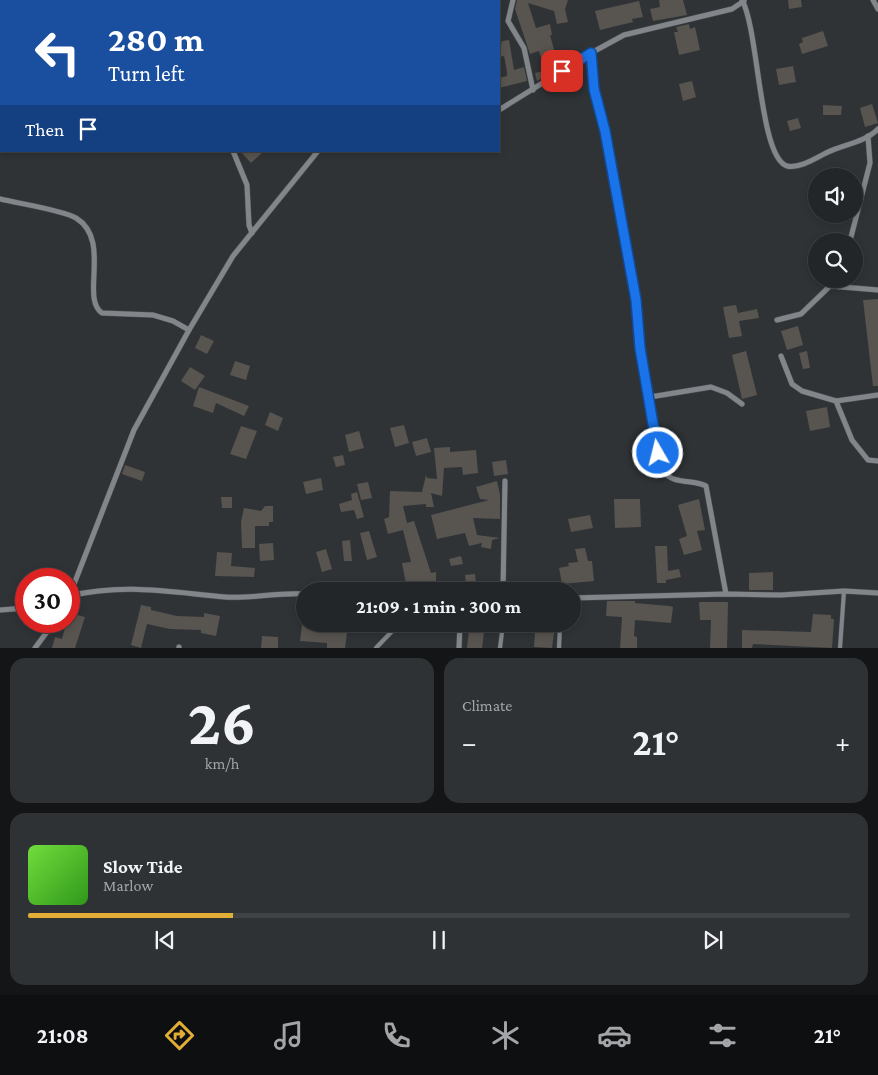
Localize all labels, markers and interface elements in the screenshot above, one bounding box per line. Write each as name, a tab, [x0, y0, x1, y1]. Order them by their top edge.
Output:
icon: left	[25, 20, 90, 85]
text: 280 m	[108, 20, 204, 59]
pin	[541, 50, 583, 92]
icon: arrive	[548, 57, 576, 85]
text: Turn left	[108, 61, 185, 86]
icon: arrive	[74, 115, 102, 143]
text: Then	[25, 119, 64, 140]
map controls	[808, 168, 863, 288]
button: sound	[808, 168, 863, 223]
button: search	[808, 233, 863, 288]
position arrow	[631, 426, 683, 478]
speed limit sign: 30	[15, 568, 80, 633]
text: 21:09 · 1 min · 300 m	[356, 596, 521, 617]
text: 26	[188, 686, 256, 758]
text: Climate	[462, 697, 512, 714]
text: 21°	[632, 721, 680, 763]
text: −	[462, 727, 477, 758]
text: +	[835, 727, 850, 758]
text: km/h	[205, 755, 239, 772]
text: Slow Tide	[103, 856, 183, 877]
text: Marlow	[103, 877, 153, 894]
icon: previous	[151, 926, 179, 954]
icon: pause	[425, 926, 453, 954]
icon: next	[699, 926, 727, 954]
icon: directions	[162, 1018, 197, 1053]
icon: music	[271, 1018, 306, 1053]
icon: phone	[379, 1018, 414, 1053]
icon: climate	[488, 1018, 523, 1053]
icon: car	[597, 1018, 632, 1053]
icon: filters	[705, 1018, 740, 1053]
text: 21:08	[37, 1023, 89, 1048]
text: 21°	[814, 1023, 841, 1048]

